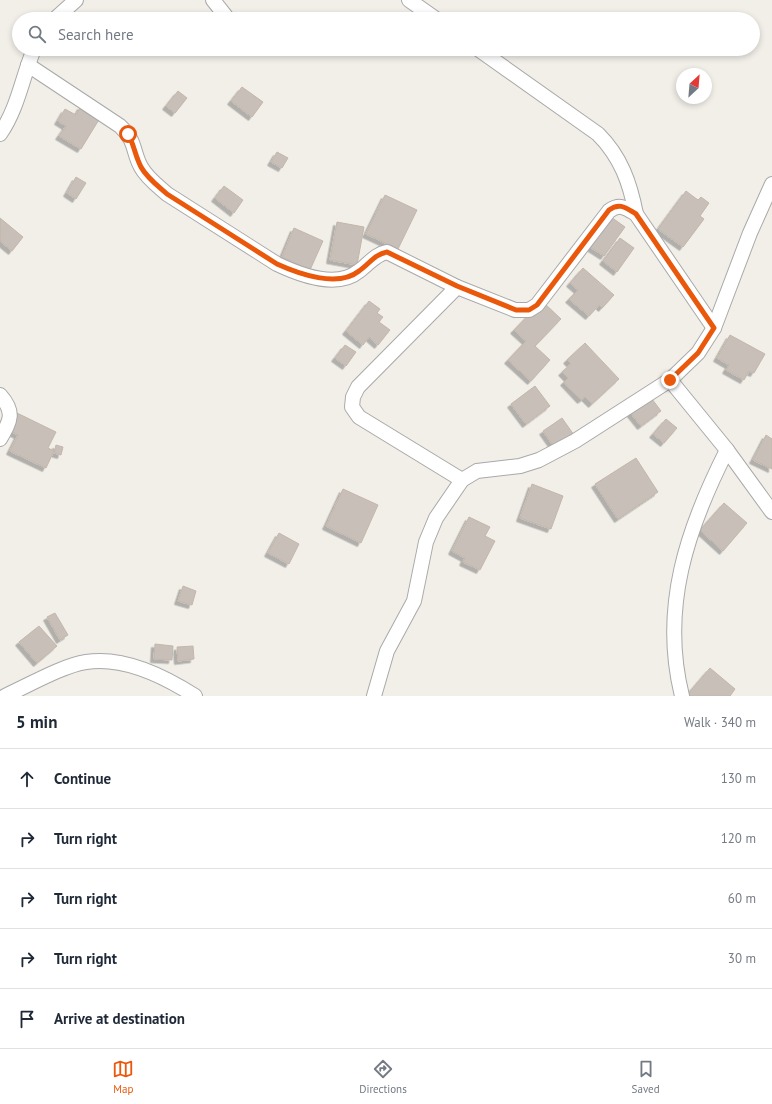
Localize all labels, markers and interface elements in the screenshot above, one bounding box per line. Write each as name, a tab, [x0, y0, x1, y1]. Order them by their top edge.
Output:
search box	[12, 12, 760, 56]
icon: search	[26, 23, 48, 45]
text: Search here	[58, 25, 134, 44]
north arrow	[676, 68, 712, 104]
route start	[119, 125, 137, 143]
route end	[661, 371, 679, 389]
text: 5 min	[16, 711, 57, 733]
text: Walk · 340 m	[684, 714, 756, 731]
icon: ahead	[16, 768, 38, 790]
text: Continue	[54, 769, 111, 788]
text: 130 m	[721, 770, 756, 787]
icon: right	[16, 828, 38, 850]
text: Turn right	[54, 829, 117, 848]
text: 120 m	[721, 830, 756, 847]
icon: right	[16, 888, 38, 910]
text: Turn right	[54, 889, 117, 908]
text: 60 m	[728, 890, 756, 907]
icon: right	[16, 948, 38, 970]
text: Turn right	[54, 949, 117, 968]
text: 30 m	[728, 950, 756, 967]
icon: arrive	[16, 1008, 38, 1030]
text: Arrive at destination	[54, 1009, 185, 1028]
tab: Map	[112, 1058, 134, 1096]
tab: Directions	[359, 1058, 407, 1096]
tab: Saved	[632, 1058, 660, 1096]

